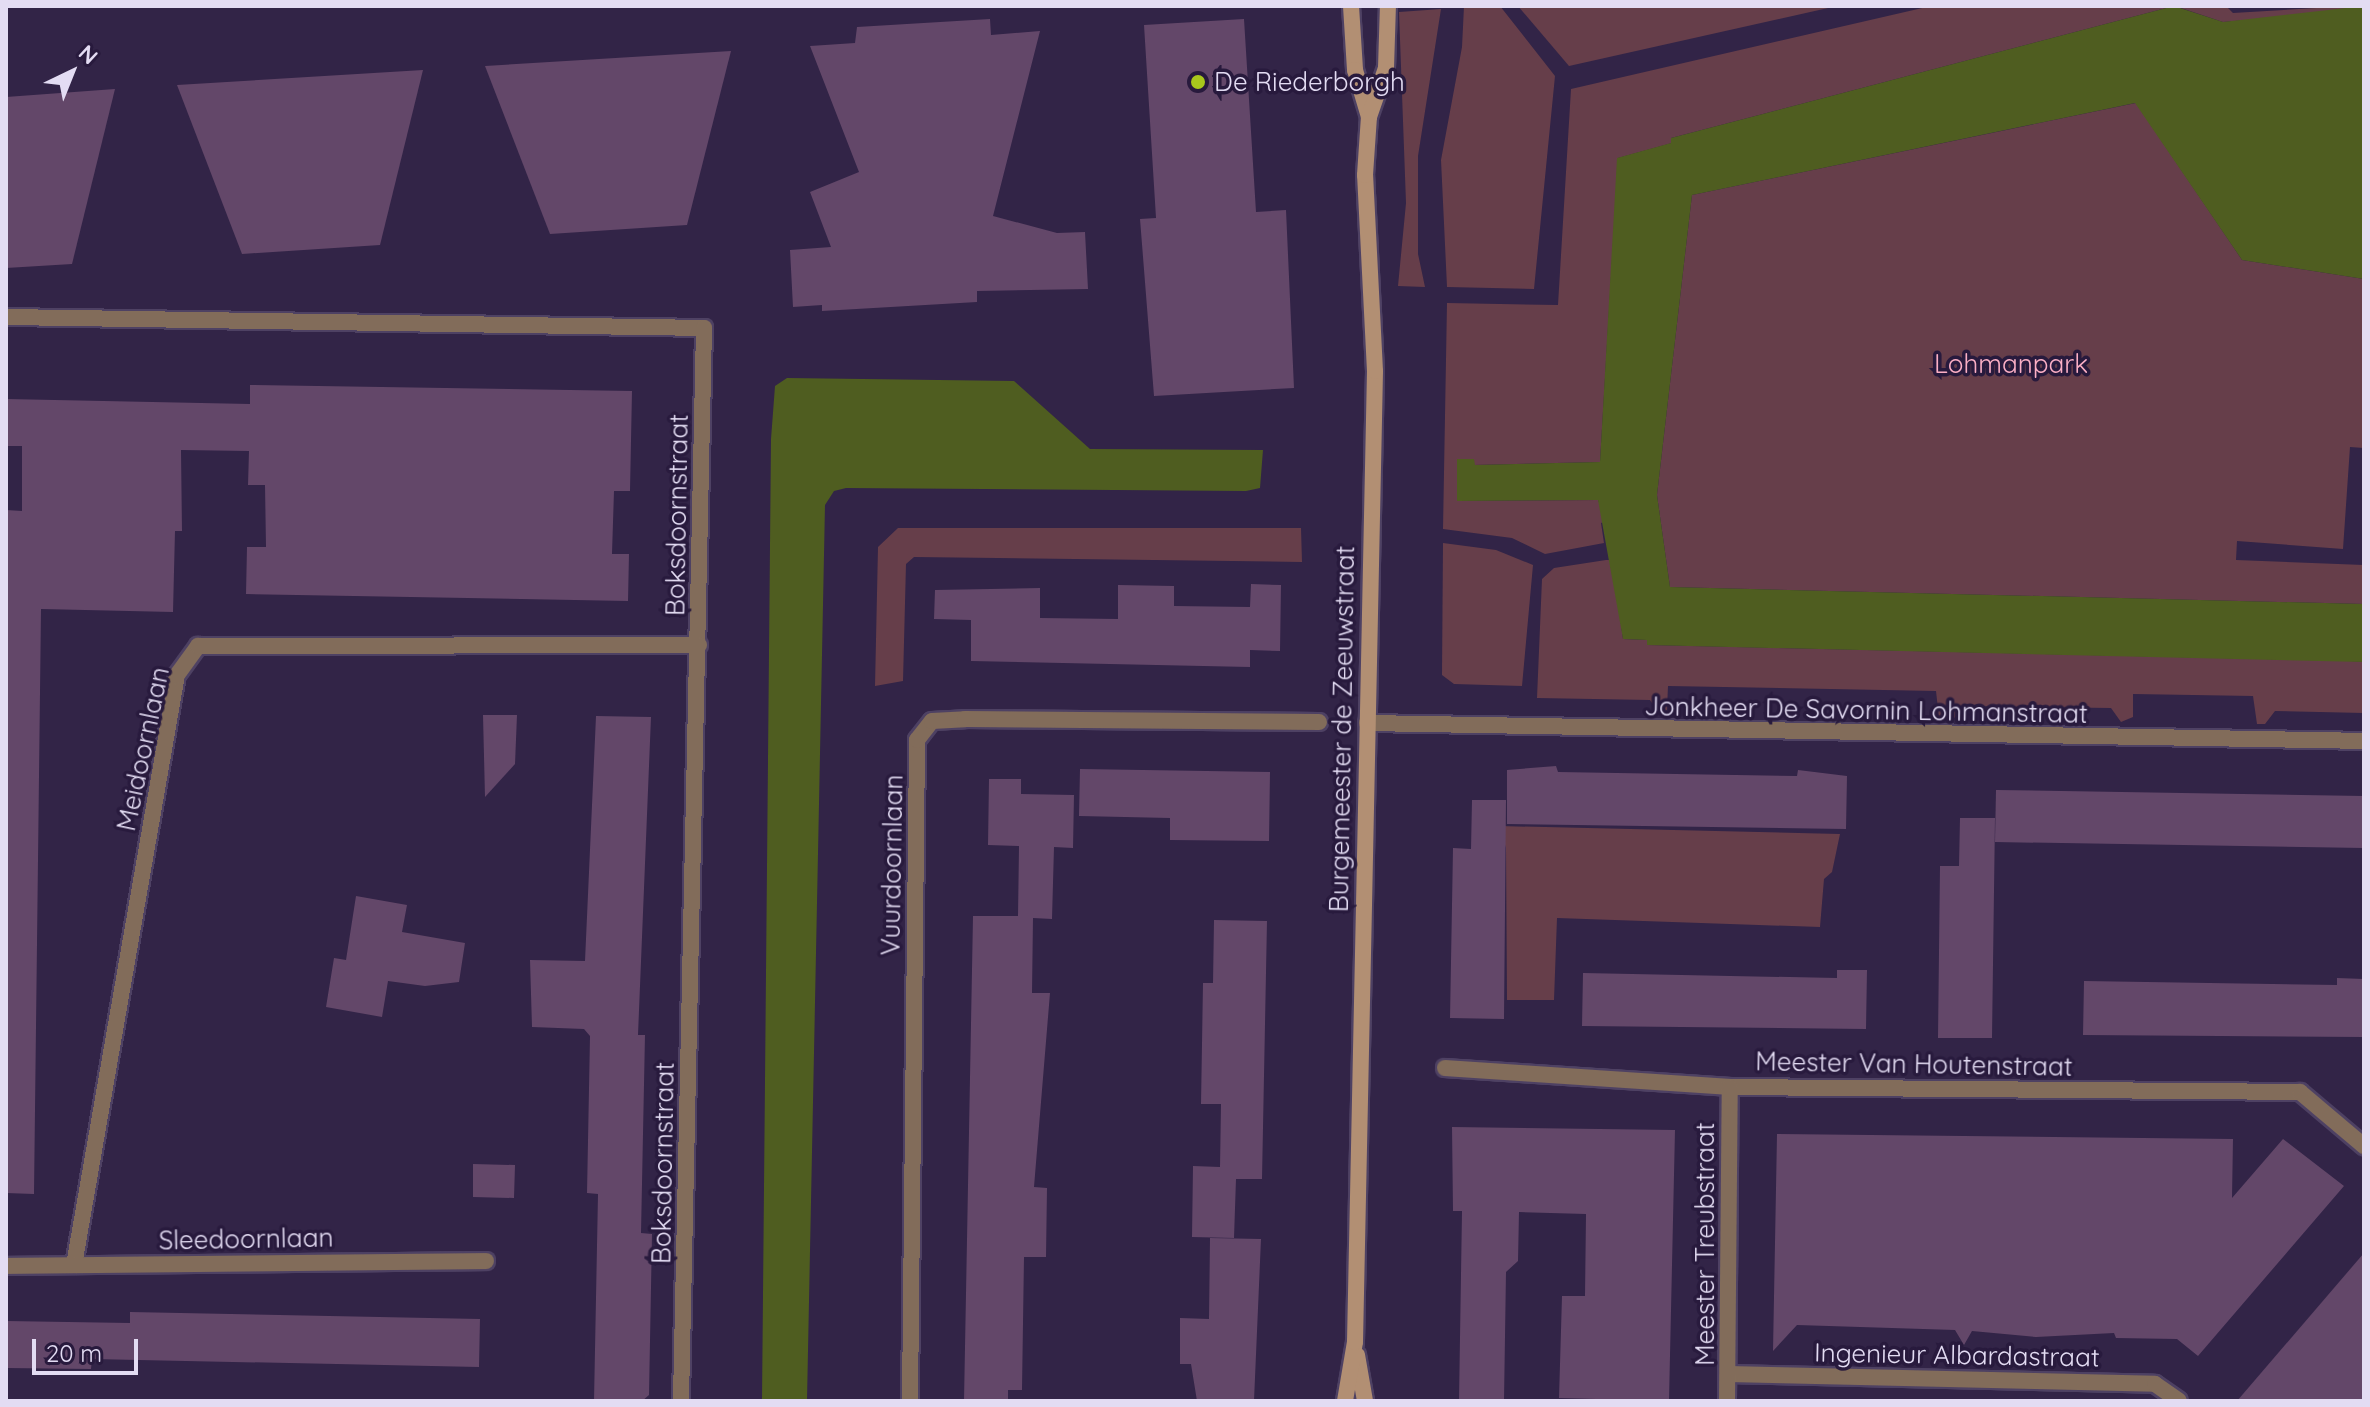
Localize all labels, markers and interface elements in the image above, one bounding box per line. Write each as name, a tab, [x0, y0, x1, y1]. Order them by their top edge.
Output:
north arrow	[32, 32, 112, 112]
text: N	[73, 39, 104, 70]
place label: De Riederborgh	[1214, 66, 1405, 98]
marker: De Riederborgh	[1189, 73, 1207, 91]
park label: Lohmanpark	[1934, 348, 2088, 380]
street label: Boksdoornstraat	[660, 414, 694, 616]
street label: Burgemeester de Zeeuwstraat	[1323, 545, 1361, 913]
street label: Meidoornlaan	[110, 664, 176, 834]
street label: Jonkheer De Savornin Lohmanstraat	[1644, 691, 2088, 729]
street label: Vuurdoornlaan	[875, 774, 909, 956]
street label: Meester Van Houtenstraat	[1755, 1046, 2073, 1082]
street label: Boksdoornstraat	[646, 1062, 680, 1264]
street label: Meester Treubstraat	[1689, 1122, 1721, 1366]
street label: Sleedoornlaan	[158, 1222, 334, 1256]
scale bar	[36, 1323, 142, 1373]
street label: Ingenieur Albardastraat	[1814, 1337, 2100, 1373]
text: 20 m	[46, 1338, 102, 1368]

